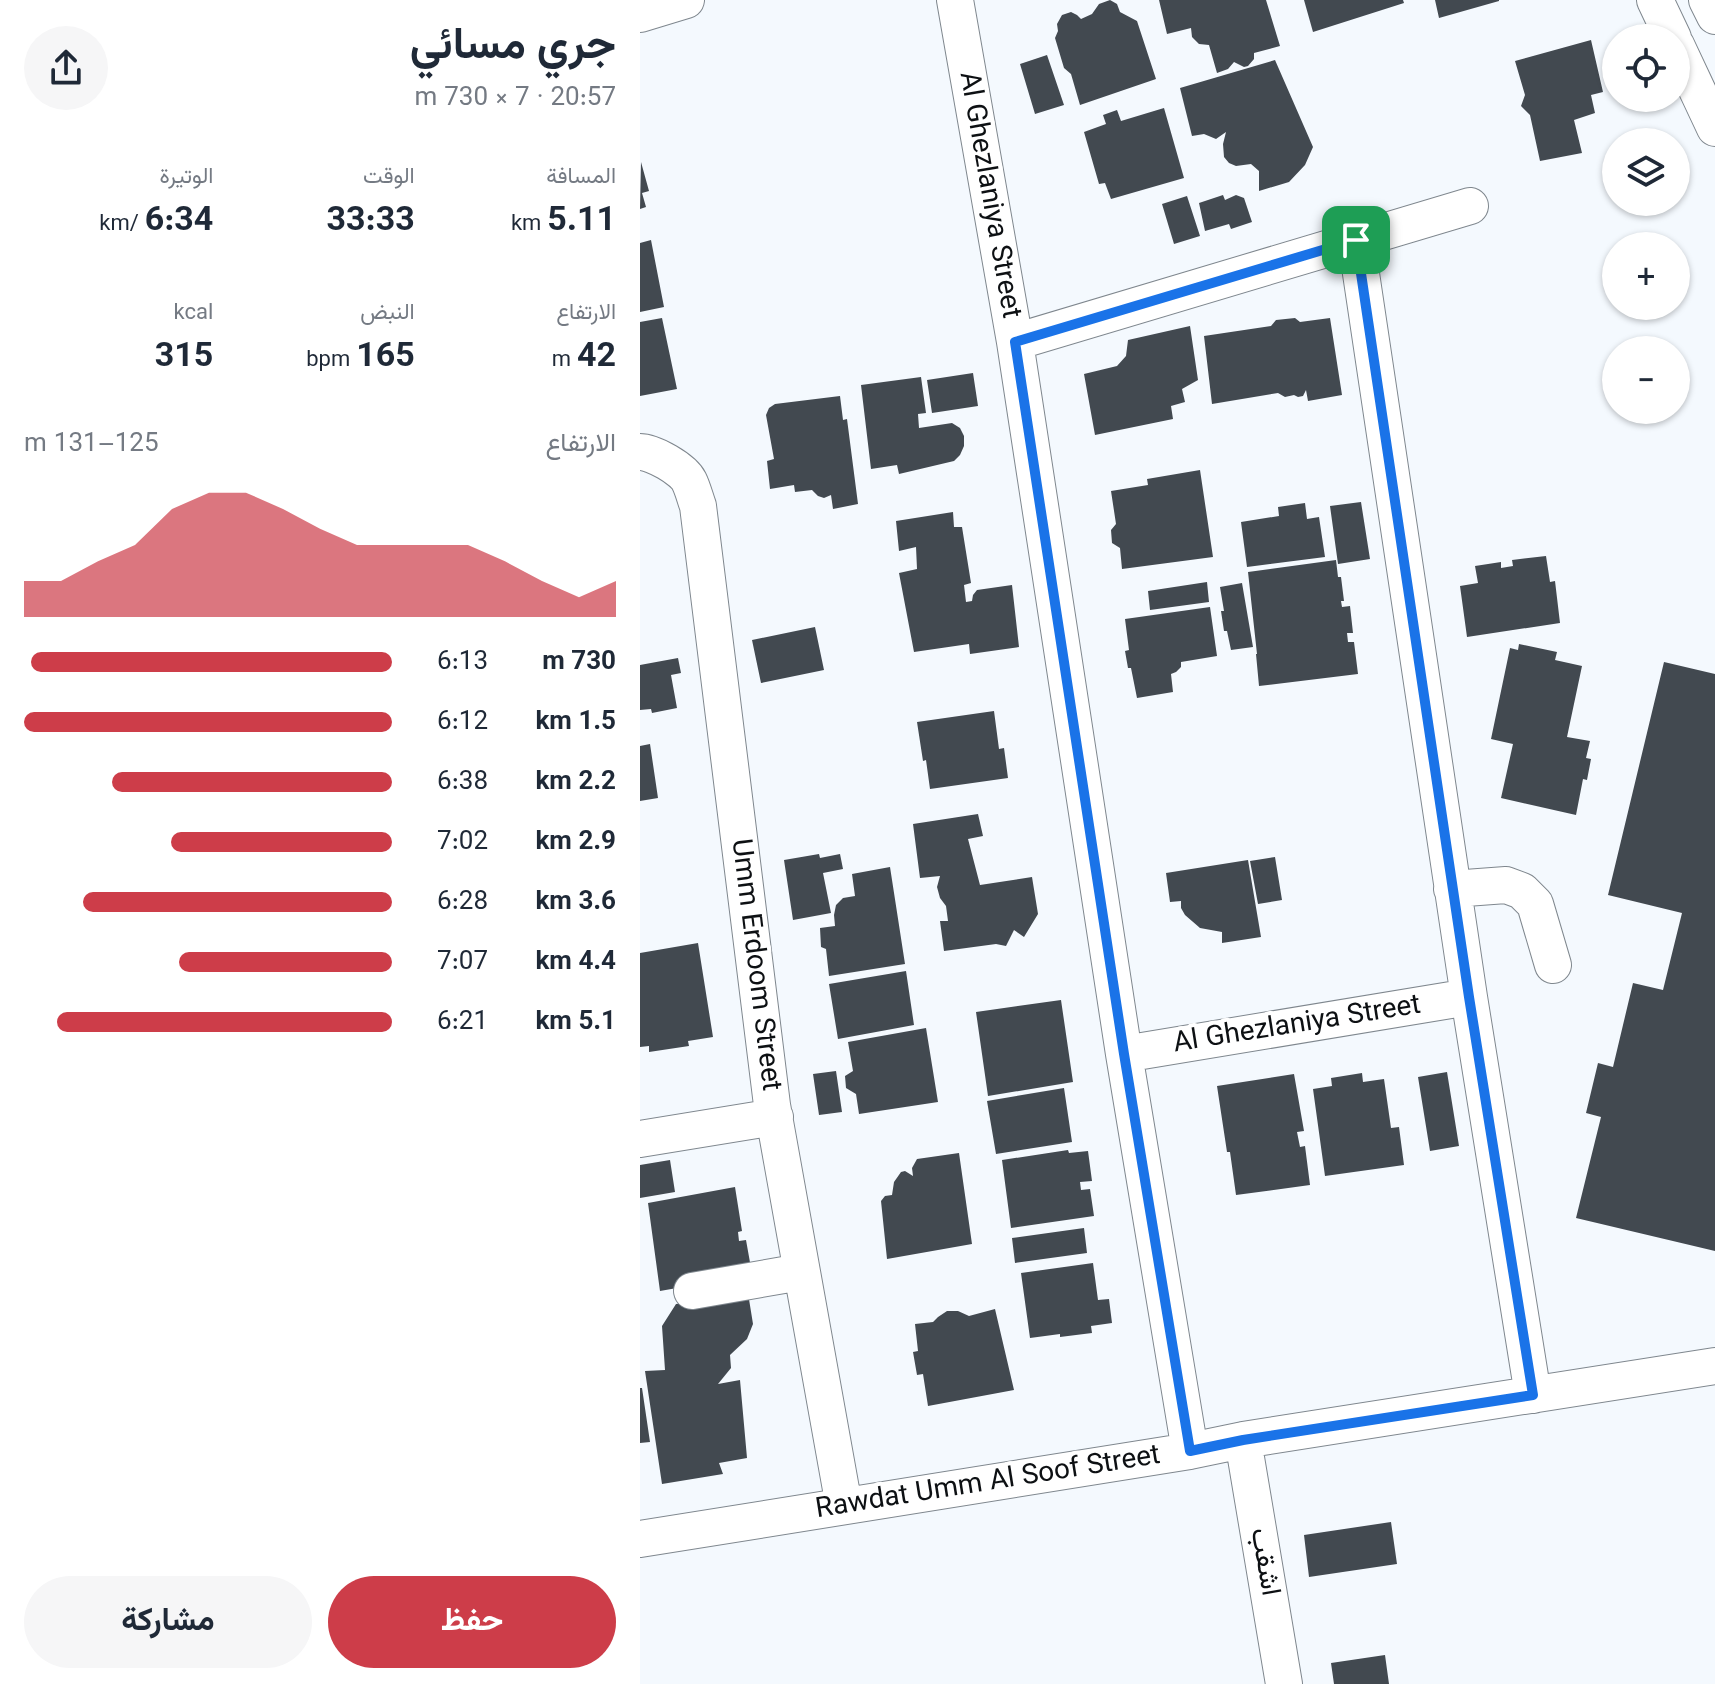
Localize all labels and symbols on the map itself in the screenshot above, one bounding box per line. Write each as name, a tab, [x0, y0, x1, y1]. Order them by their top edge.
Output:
street label: Al Ghezlaniya Street	[946, 68, 1032, 322]
pin	[1322, 206, 1390, 274]
street label: Umm Erdoom Street	[718, 836, 792, 1094]
street label: Al Ghezlaniya Street	[1170, 984, 1424, 1066]
street label: Rawdat Umm Al Soof Street	[813, 1434, 1163, 1532]
street label: اشقب	[1236, 1524, 1292, 1600]

